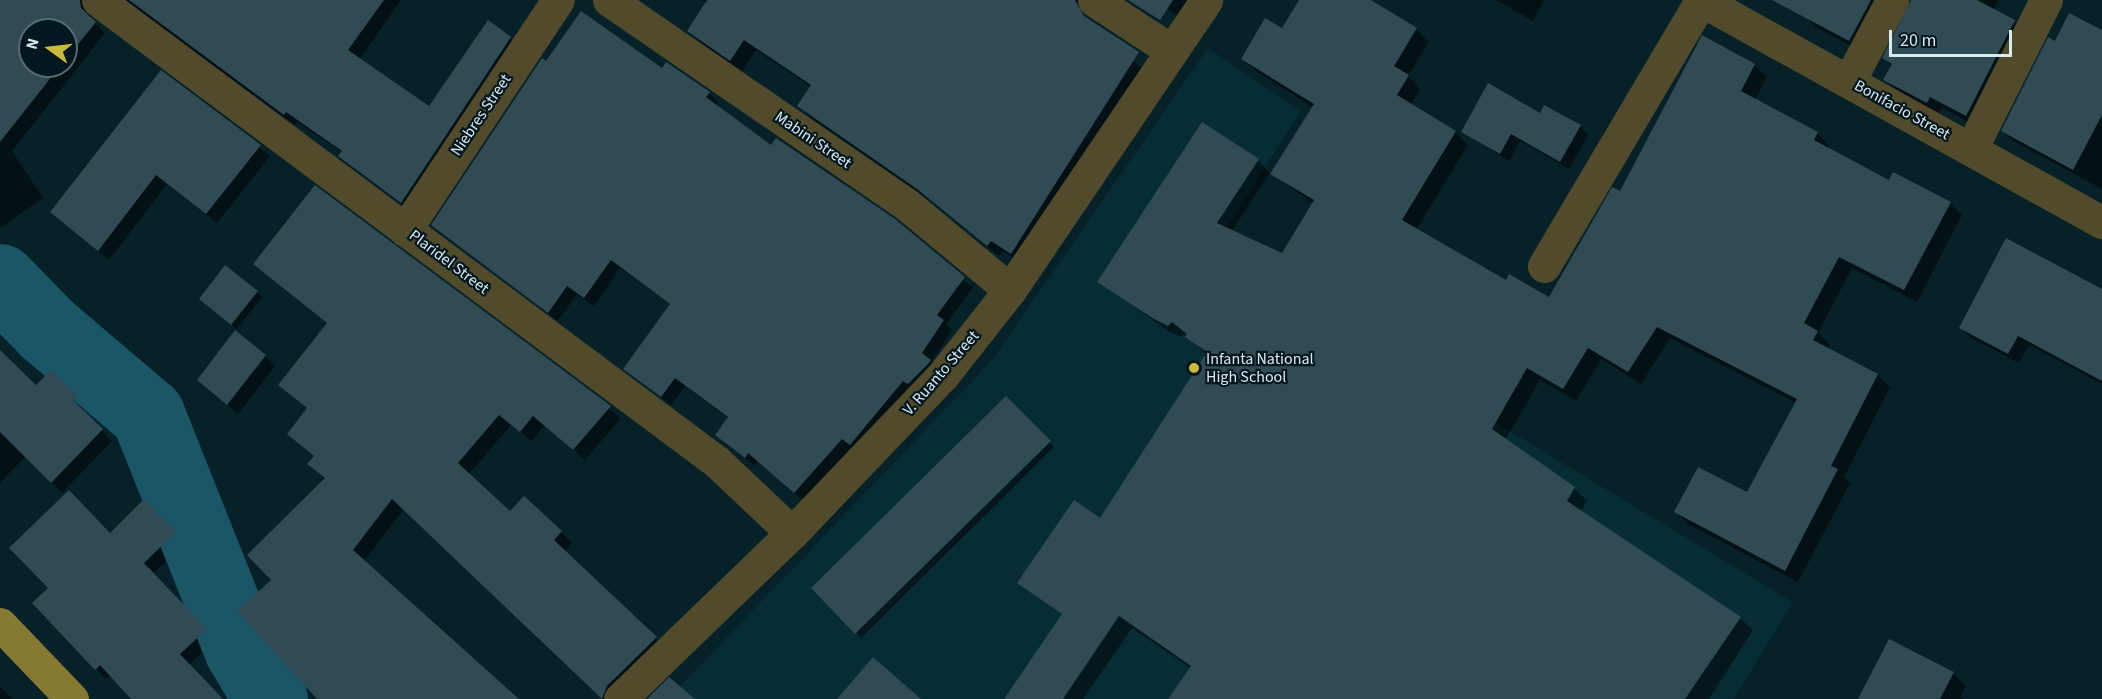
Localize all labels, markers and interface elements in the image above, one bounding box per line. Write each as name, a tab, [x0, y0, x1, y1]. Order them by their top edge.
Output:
north arrow	[18, 18, 78, 78]
scale bar	[1892, 18, 2015, 56]
text: 20 m	[1900, 28, 1936, 53]
text: N	[21, 36, 45, 52]
street label: Niebres Street	[447, 71, 515, 159]
street label: Bonifacio Street	[1851, 76, 1953, 144]
street label: Mabini Street	[771, 107, 855, 173]
street label: Plaridel Street	[405, 226, 493, 298]
street label: V. Ruanto Street	[899, 327, 983, 419]
place label: Infanta National High School	[1206, 349, 1314, 387]
marker: Infanta National High School	[1187, 361, 1201, 375]

